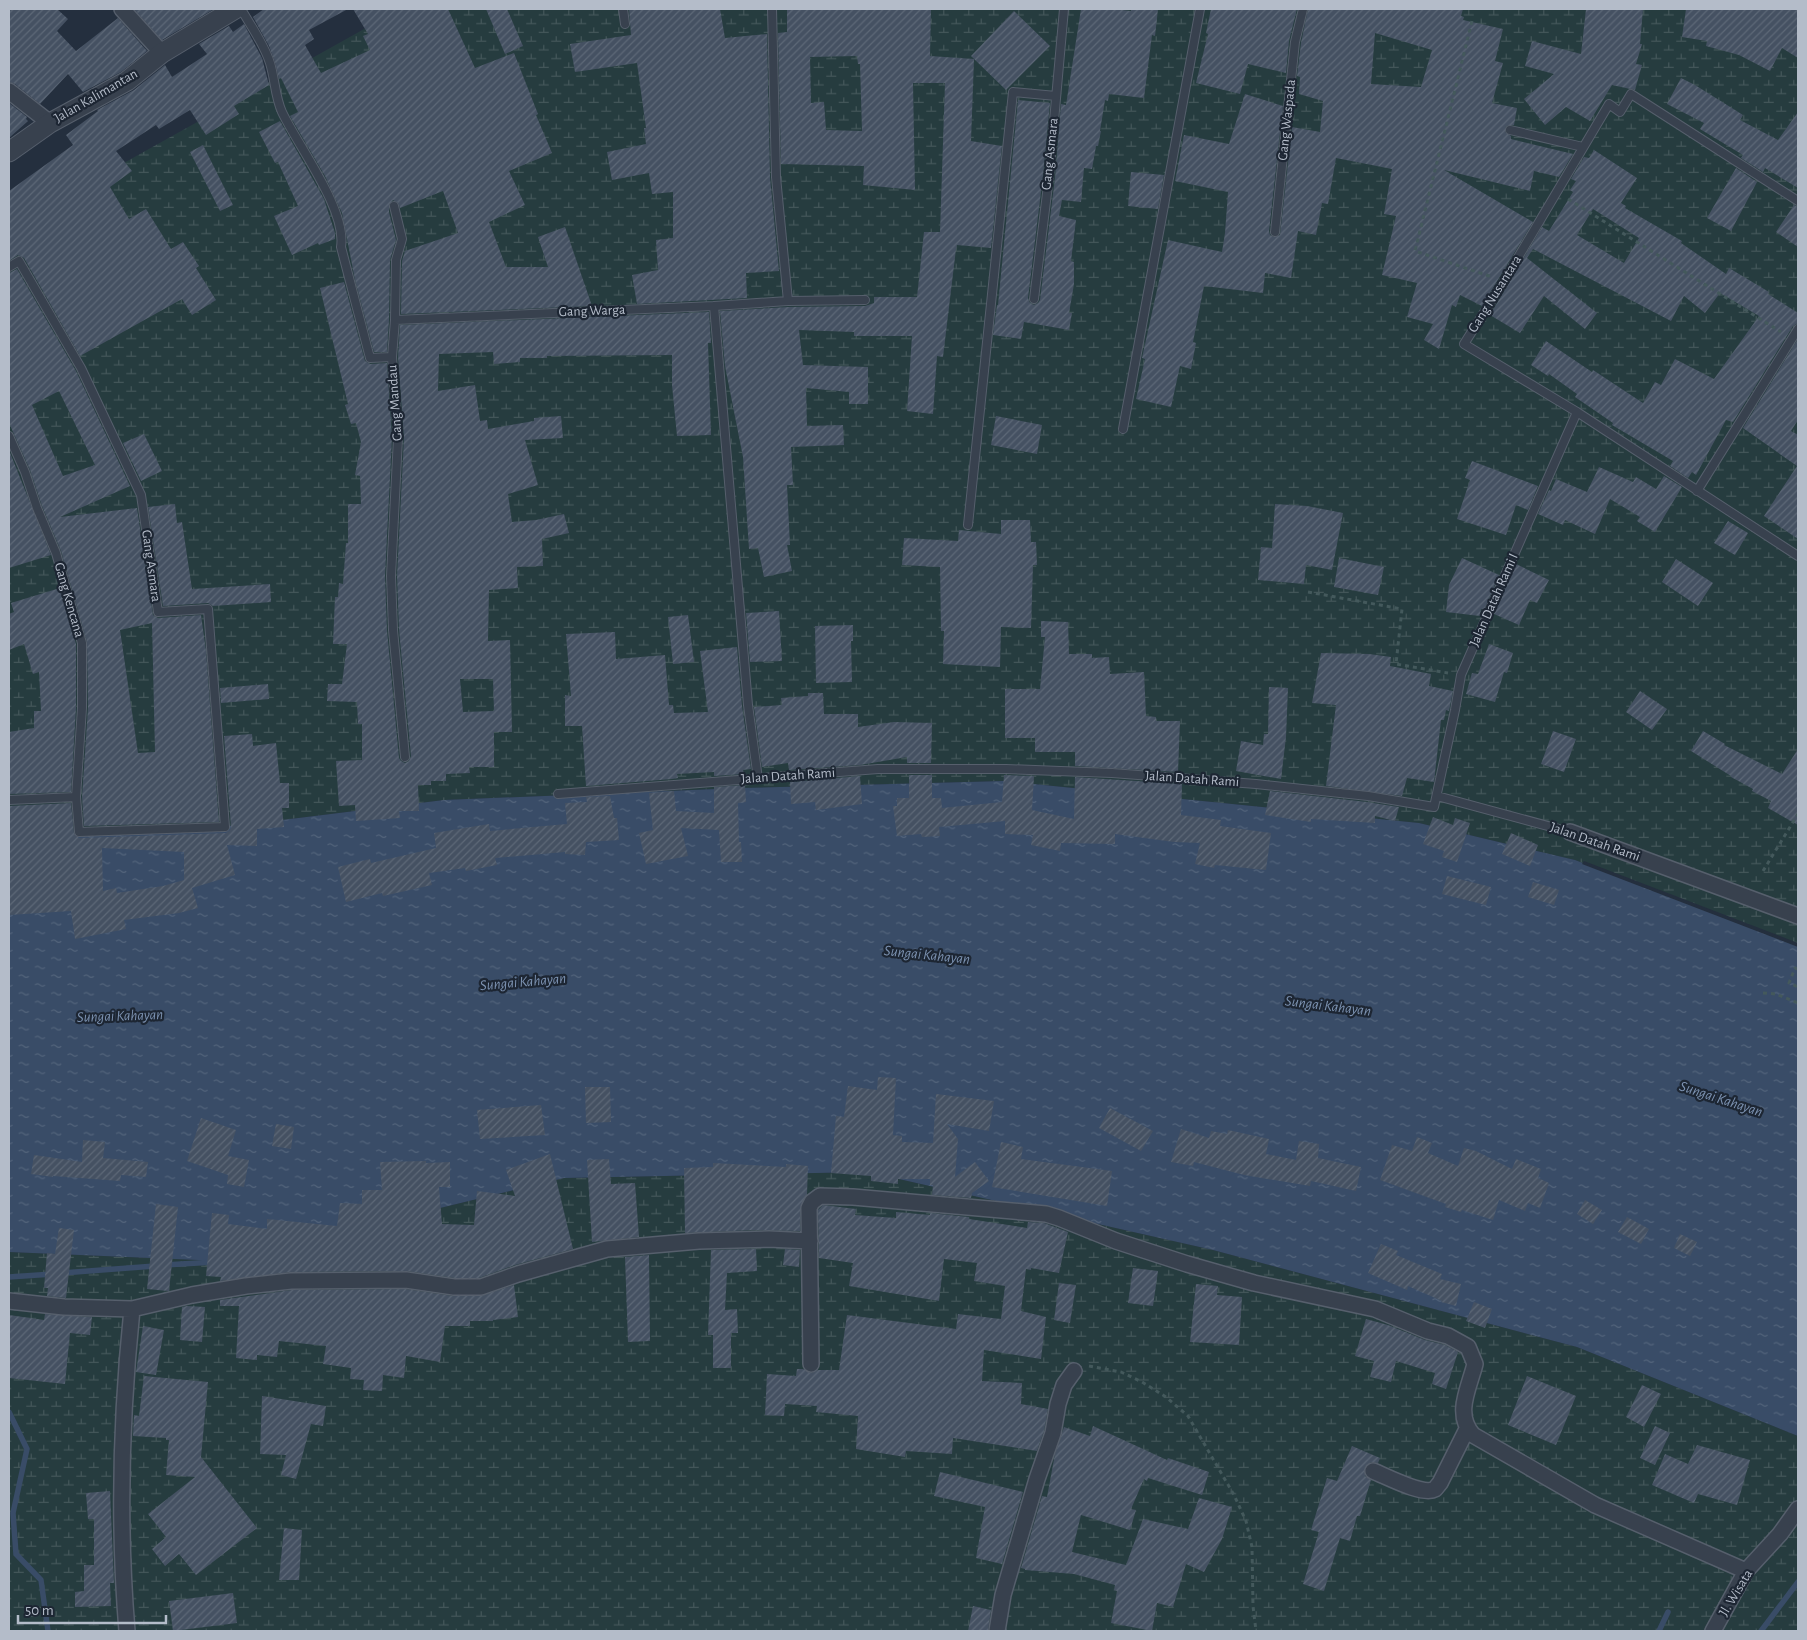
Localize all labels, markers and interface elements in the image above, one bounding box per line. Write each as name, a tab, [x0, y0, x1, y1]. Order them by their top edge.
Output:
street label: Jalan Kalimantan	[52, 67, 140, 125]
street label: Gang Waspada	[1276, 78, 1298, 161]
street label: Gang Asmara	[1039, 117, 1061, 191]
street label: Gang Nusantara	[1466, 253, 1524, 335]
street label: Gang Warga	[558, 303, 626, 319]
street label: Gang Mandau	[385, 364, 405, 442]
street label: Gang Asmara	[139, 529, 163, 603]
street label: Jalan Datah Rami I	[1467, 551, 1521, 649]
street label: Gang Kencana	[52, 561, 87, 640]
street label: Jalan Datah Rami	[740, 766, 836, 786]
street label: Jalan Datah Rami	[1144, 769, 1240, 789]
street label: Jalan Datah Rami	[1548, 820, 1642, 864]
water label: Sungai Kahayan	[883, 943, 971, 967]
water label: Sungai Kahayan	[479, 971, 567, 993]
water label: Sungai Kahayan	[1284, 993, 1372, 1019]
water label: Sungai Kahayan	[77, 1007, 163, 1025]
water label: Sungai Kahayan	[1678, 1079, 1764, 1119]
street label: Jl. Wisata	[1717, 1567, 1756, 1619]
scale bar	[18, 1592, 165, 1624]
text: 50 m	[25, 1603, 54, 1618]

